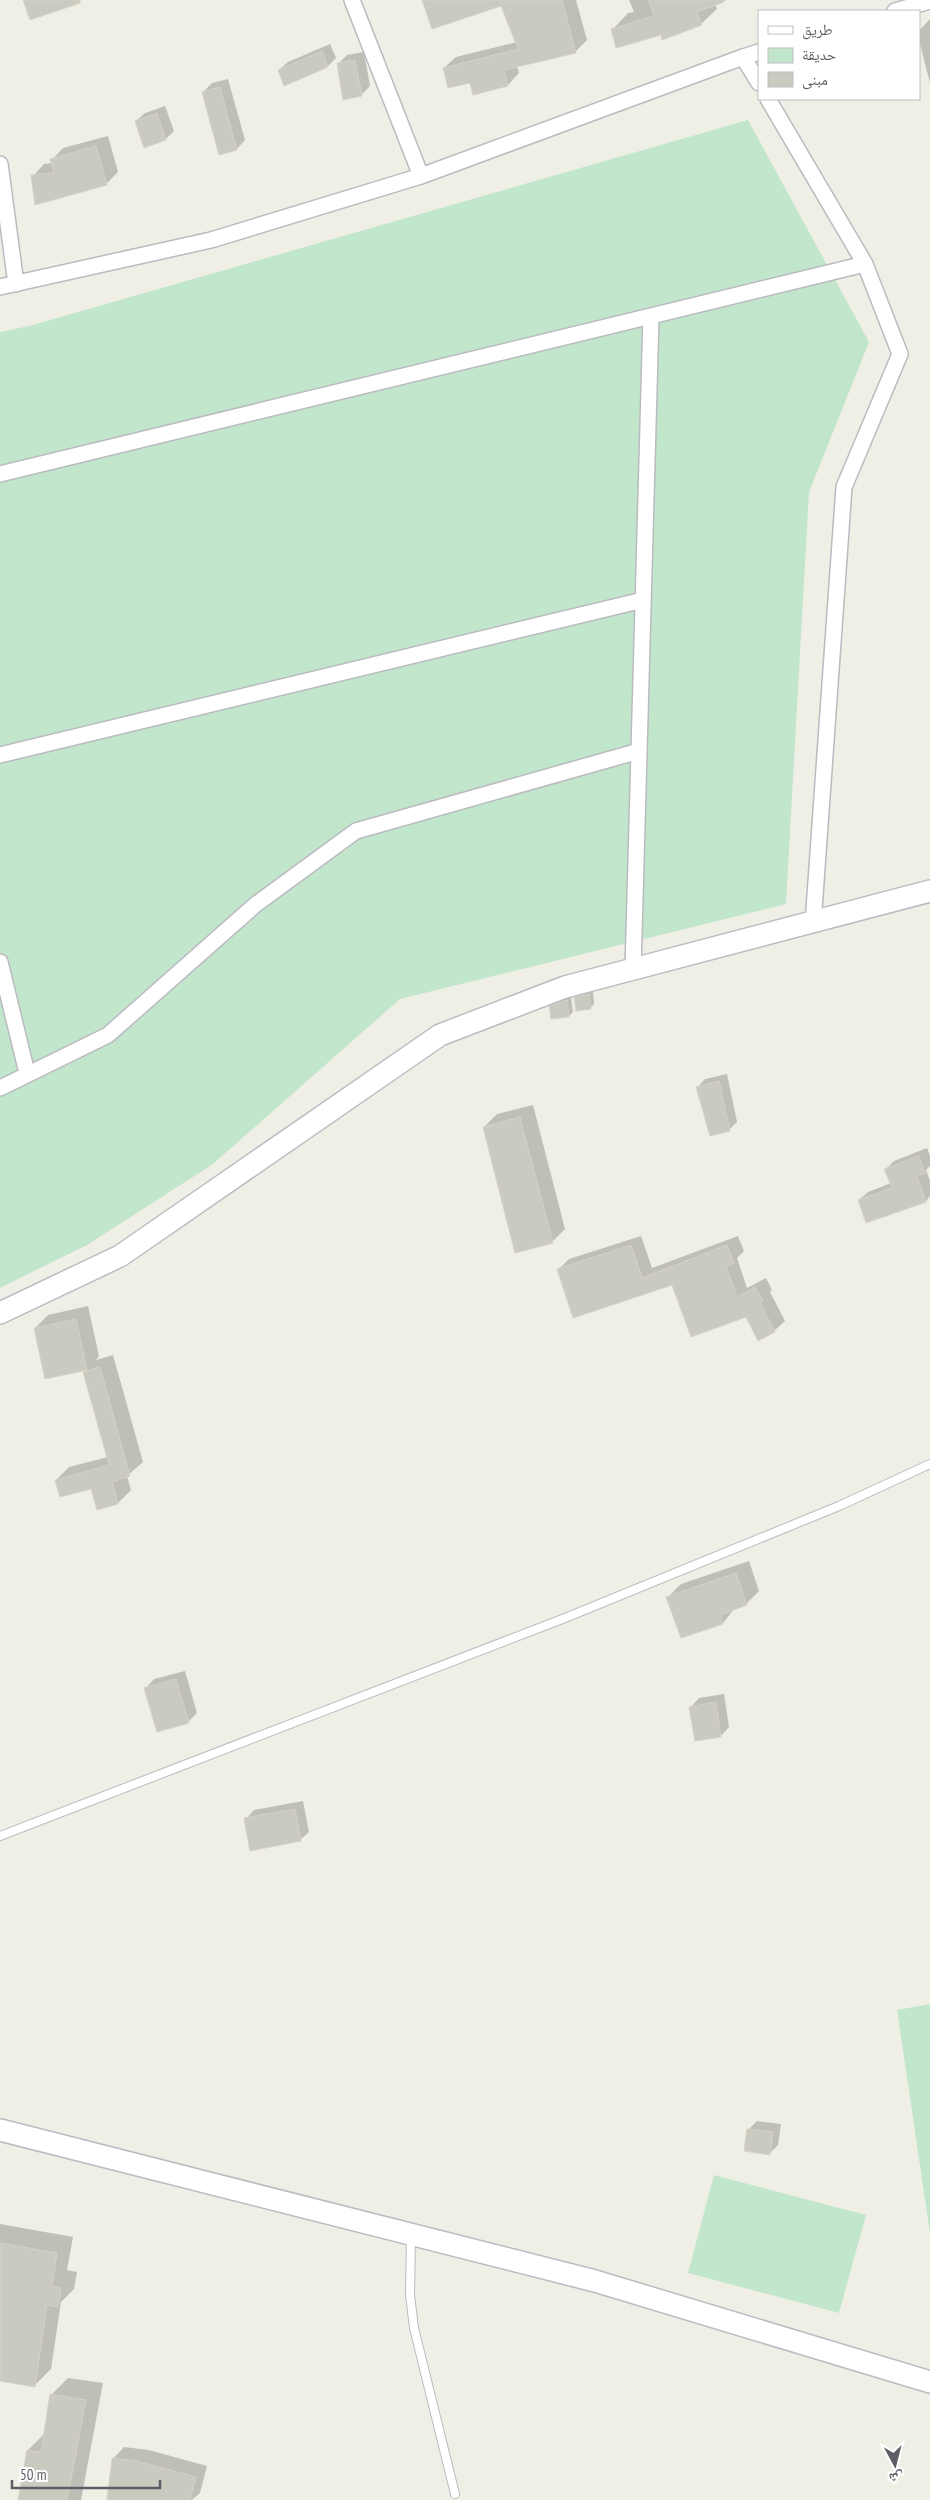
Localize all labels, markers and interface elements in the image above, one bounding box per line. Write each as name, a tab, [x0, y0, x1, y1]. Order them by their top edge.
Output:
legend	[758, 10, 920, 100]
text: طريق	[802, 20, 833, 40]
text: حديقة	[802, 45, 837, 64]
text: مبنى	[802, 70, 828, 90]
north arrow	[870, 2440, 920, 2490]
scale bar	[12, 2458, 160, 2490]
text: 50 m	[20, 2465, 46, 2484]
text: ش	[888, 2468, 905, 2488]

